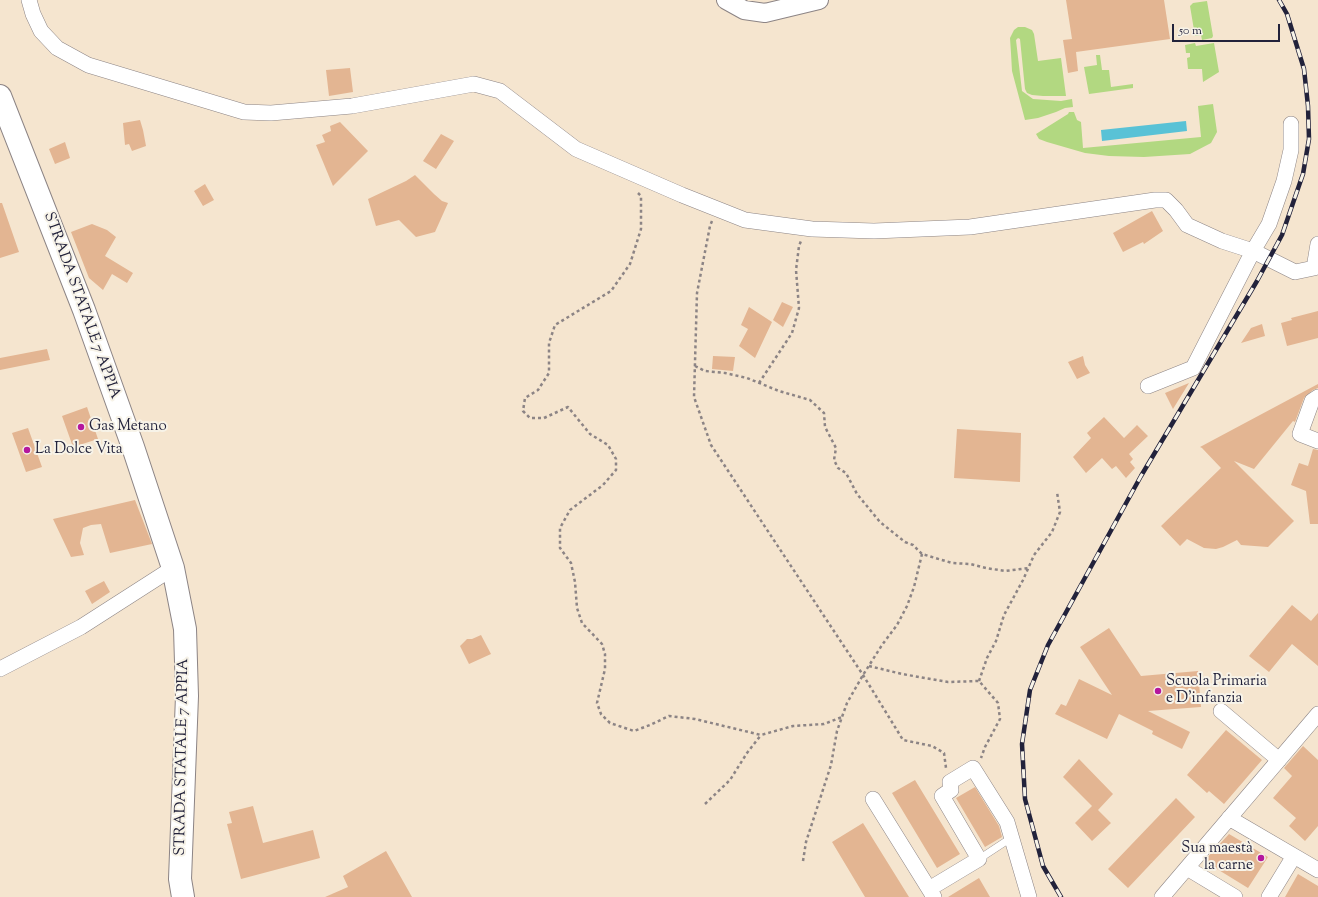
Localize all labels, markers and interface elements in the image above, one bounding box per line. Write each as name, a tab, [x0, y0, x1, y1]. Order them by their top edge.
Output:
scale bar	[1174, 16, 1282, 42]
text: 50 m	[1179, 22, 1202, 40]
street label: STRADA STATALE 7 APPIA	[39, 210, 123, 402]
place label: Gas Metano	[89, 418, 167, 436]
marker: Gas Metano	[76, 422, 86, 432]
place label: La Dolce Vita	[35, 441, 123, 459]
marker: La Dolce Vita	[22, 445, 32, 455]
street label: STRADA STATALE 7 APPIA	[172, 658, 194, 856]
place label: Scuola Primaria e D'infanzia	[1166, 673, 1267, 708]
marker: Scuola Primaria e D'infanzia	[1153, 686, 1163, 696]
place label: Sua maestà la carne	[1181, 840, 1253, 875]
marker: Sua maestà la carne	[1256, 853, 1266, 863]

